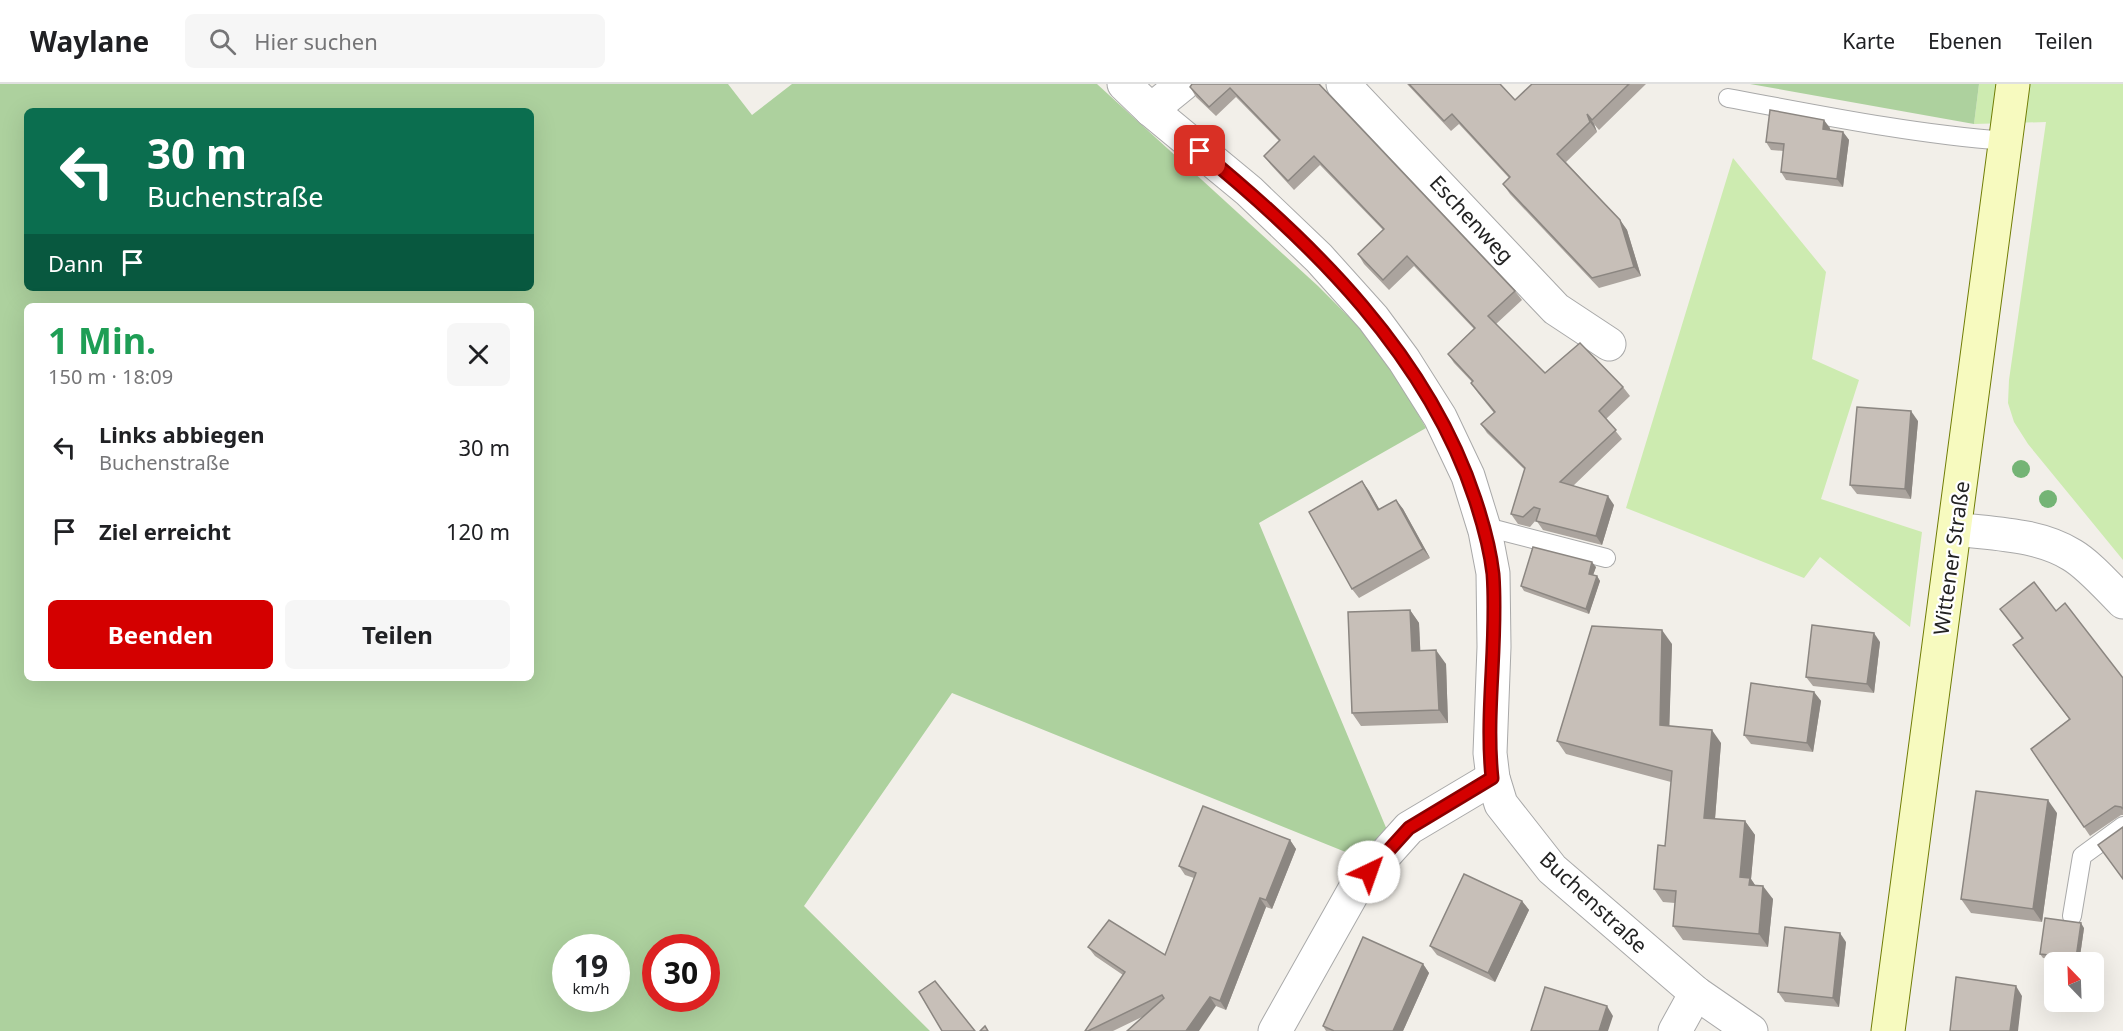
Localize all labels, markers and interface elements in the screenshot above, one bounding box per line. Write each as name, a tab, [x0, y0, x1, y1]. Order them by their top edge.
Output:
search box	[185, 14, 605, 68]
text: Waylane	[30, 22, 149, 60]
icon: search	[206, 25, 239, 58]
text: Hier suchen	[254, 26, 378, 56]
text: Karte	[1842, 27, 1895, 55]
text: Ebenen	[1928, 27, 2002, 55]
text: Teilen	[2035, 27, 2093, 55]
text: 30 m	[147, 124, 247, 181]
pin	[1174, 125, 1225, 176]
icon: left	[48, 132, 126, 210]
icon: arrive	[1183, 134, 1216, 167]
street label: Eschenweg	[1424, 169, 1520, 269]
text: Buchenstraße	[147, 178, 324, 215]
icon: arrive	[116, 246, 149, 279]
text: Dann	[48, 248, 104, 278]
text: 1 Min.	[48, 316, 156, 365]
button: close	[447, 323, 510, 386]
text: 150 m · 18:09	[48, 363, 173, 390]
text: Links abbiegen	[99, 419, 265, 449]
icon: left	[48, 431, 81, 464]
text: 30 m	[459, 432, 510, 462]
text: Buchenstraße	[99, 449, 230, 476]
street label: Wittener Straße	[1926, 479, 1976, 637]
icon: arrive	[48, 515, 81, 548]
text: Ziel erreicht	[99, 516, 231, 546]
text: 120 m	[446, 516, 510, 546]
button: Beenden	[48, 600, 273, 669]
button: Teilen	[285, 600, 510, 669]
position arrow	[1337, 840, 1401, 904]
street label: Buchenstraße	[1534, 845, 1654, 959]
speed limit sign: 30	[642, 934, 720, 1012]
text: 19	[574, 945, 608, 986]
north arrow	[2044, 952, 2104, 1012]
map controls	[2044, 952, 2104, 1012]
text: km/h	[573, 978, 609, 998]

